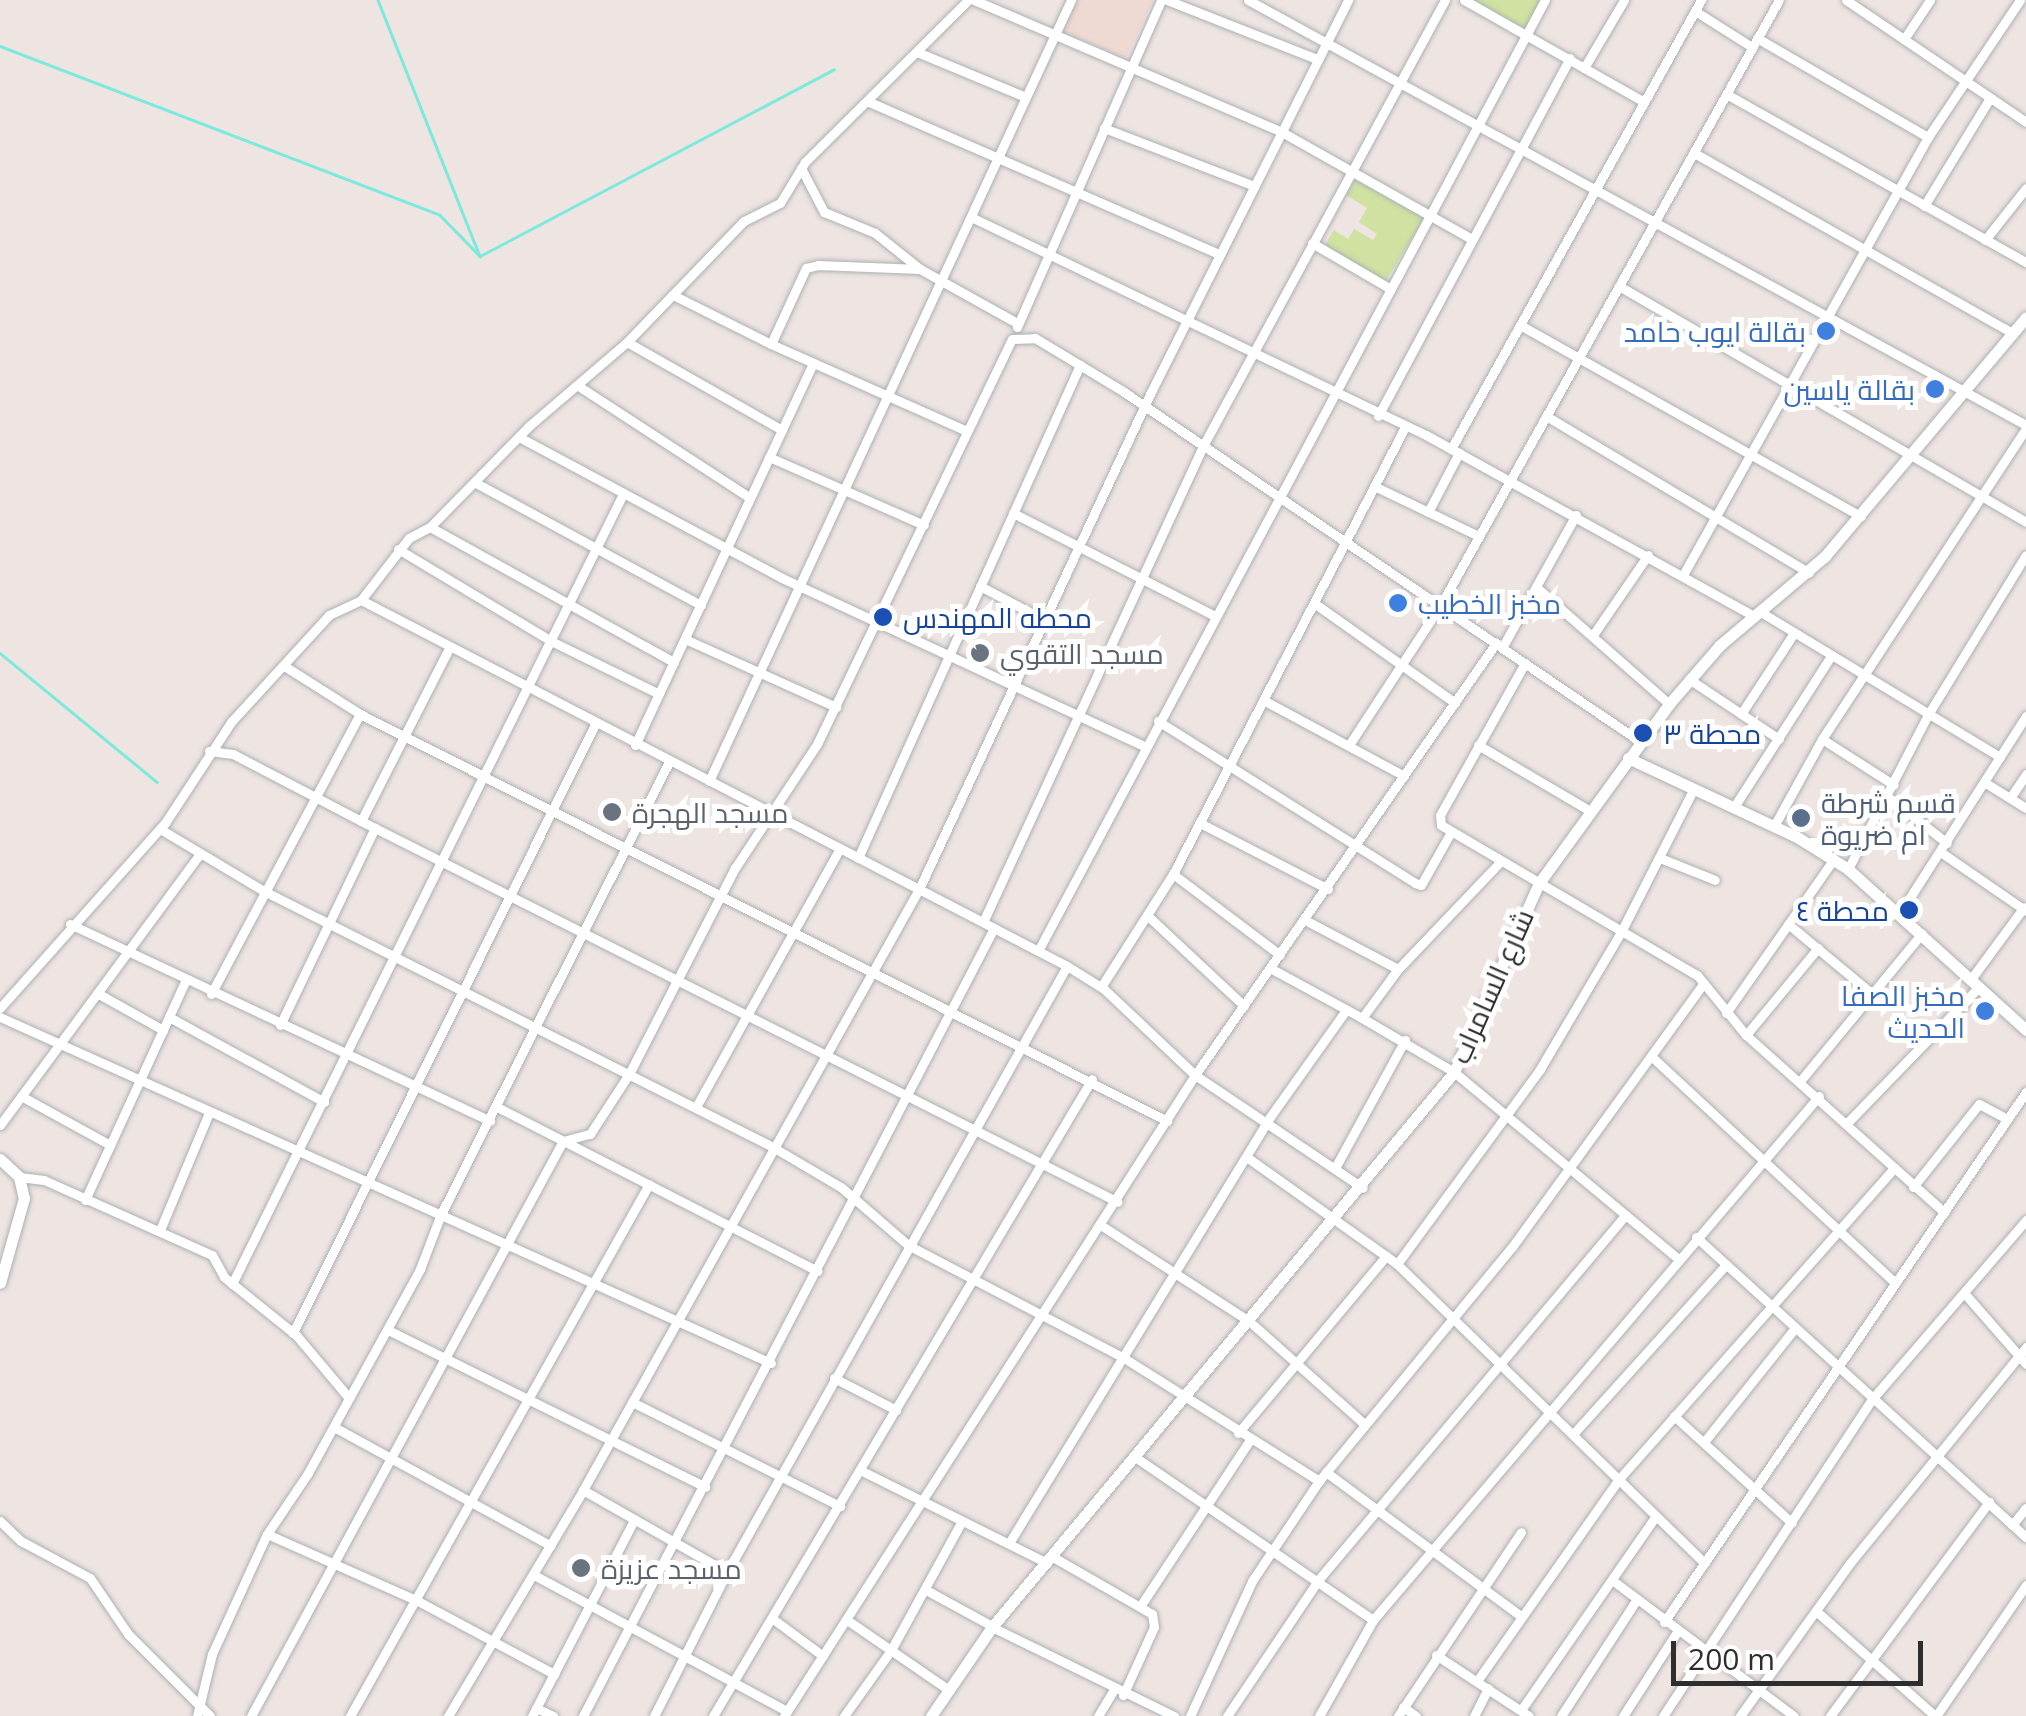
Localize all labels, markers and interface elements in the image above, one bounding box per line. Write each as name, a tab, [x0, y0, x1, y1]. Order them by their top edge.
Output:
place label: بقالة ايوب حامد	[1624, 314, 1806, 348]
marker: بقالة ايوب حامد	[1815, 320, 1837, 342]
place label: بقالة ياسين	[1784, 372, 1915, 406]
marker: بقالة ياسين	[1924, 378, 1946, 400]
place label: مخبز الخطيب	[1418, 586, 1561, 620]
marker: مخبز الخطيب	[1387, 592, 1409, 614]
place label: محطه المهندس	[903, 600, 1092, 634]
marker: محطه المهندس	[872, 606, 894, 628]
place label: مسجد التقوي	[1000, 636, 1164, 670]
marker: مسجد التقوي	[969, 642, 991, 664]
place label: محطة ٣	[1663, 716, 1761, 750]
marker: محطة ٣	[1632, 722, 1654, 744]
place label: قسم شرطة ام ضريوة	[1821, 785, 1956, 851]
place label: مسجد الهجرة	[632, 795, 789, 829]
marker: مسجد الهجرة	[601, 801, 623, 823]
marker: قسم شرطة ام ضريوة	[1790, 807, 1812, 829]
place label: محطة ٤	[1797, 893, 1889, 927]
marker: محطة ٤	[1898, 899, 1920, 921]
street label: شارع السامراب	[1442, 904, 1540, 1068]
place label: مخبز الصفا الحديث	[1841, 978, 1965, 1044]
marker: مخبز الصفا الحديث	[1974, 1000, 1996, 1022]
place label: مسجد عزيزة	[601, 1551, 742, 1585]
marker: مسجد عزيزة	[570, 1557, 592, 1579]
scale bar	[1676, 1621, 1928, 1683]
text: 200 m	[1688, 1638, 1775, 1679]

